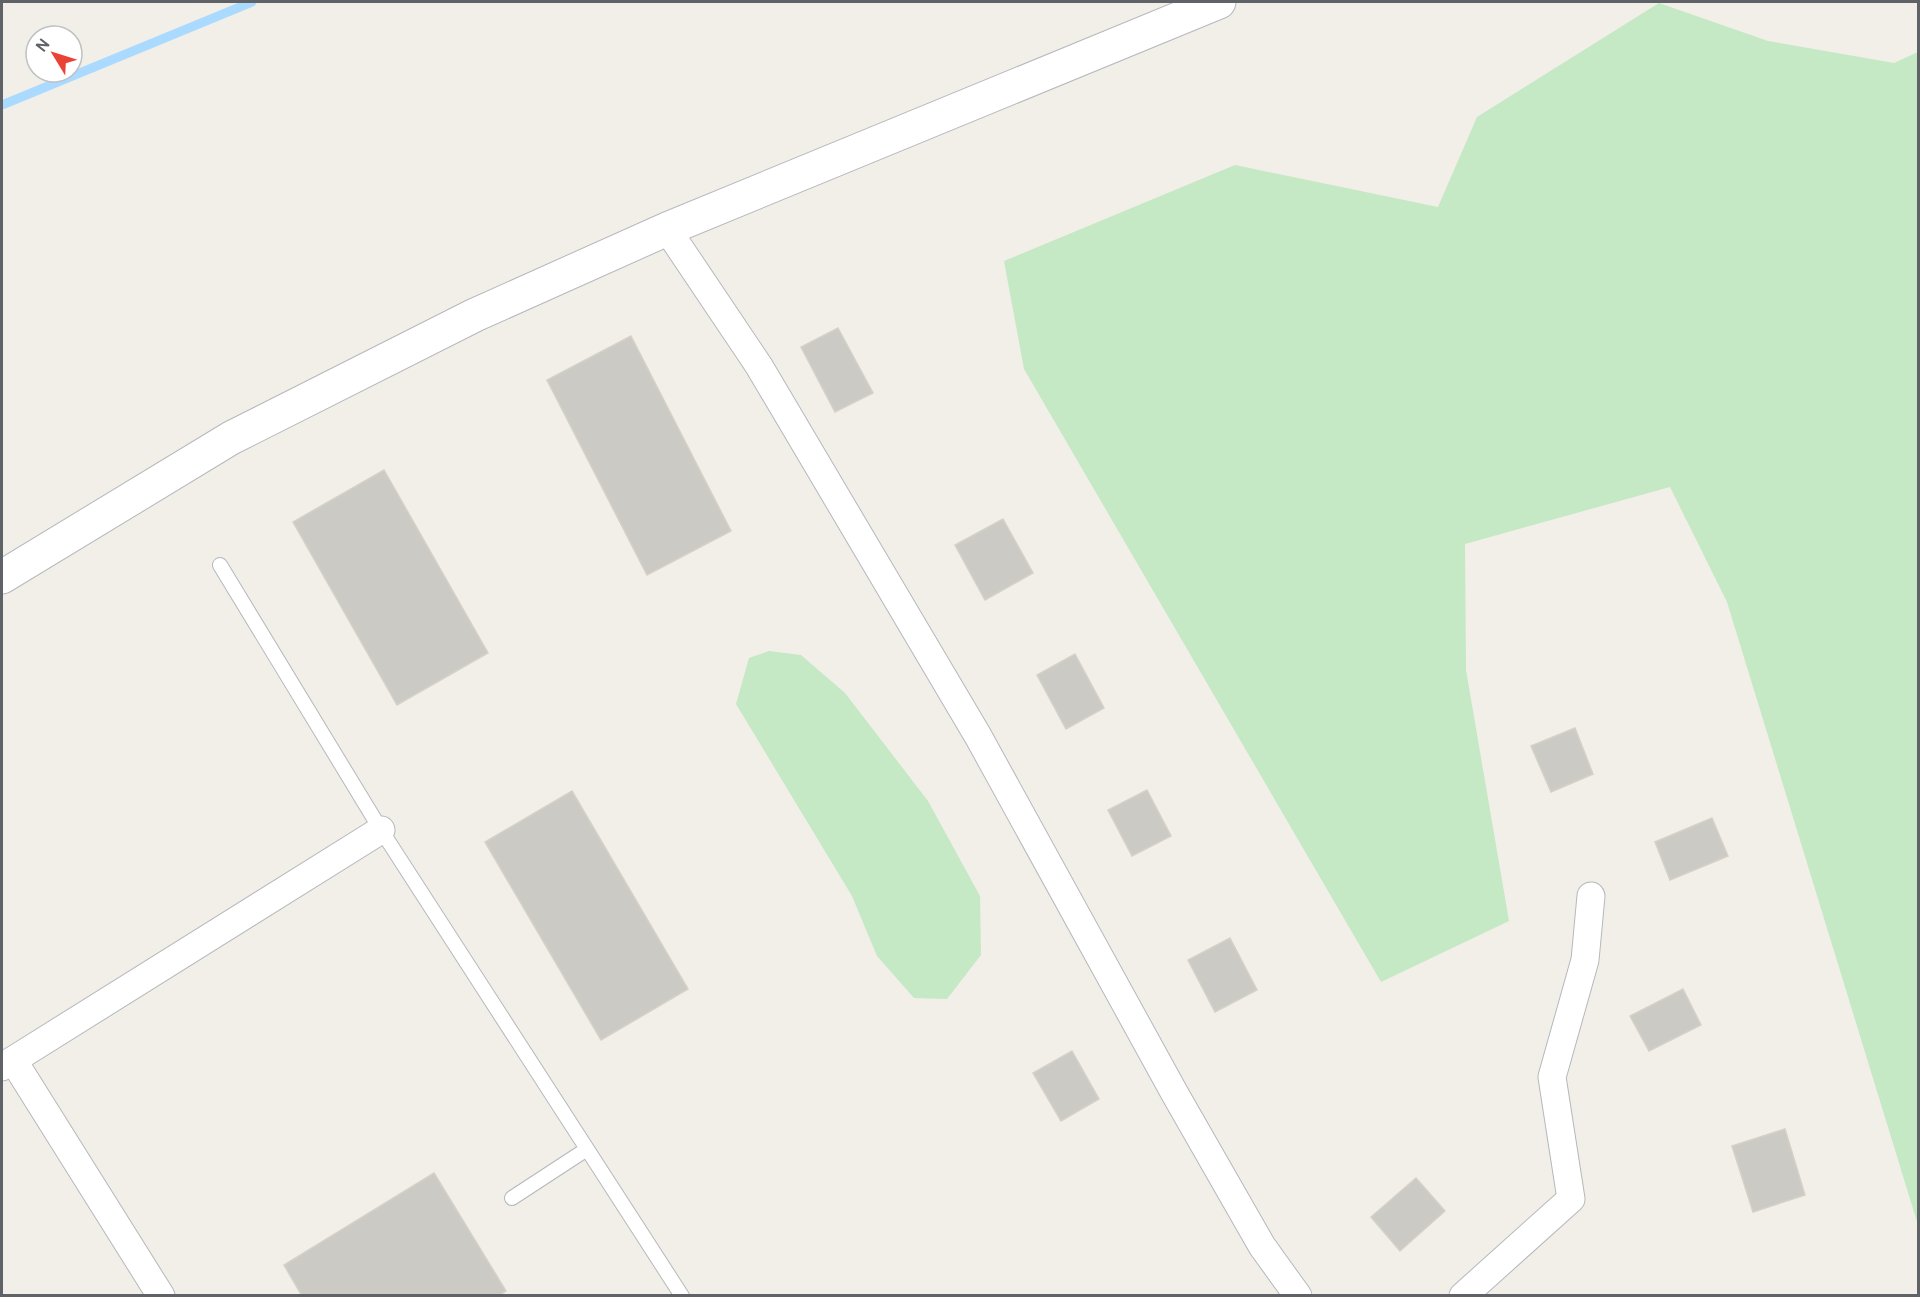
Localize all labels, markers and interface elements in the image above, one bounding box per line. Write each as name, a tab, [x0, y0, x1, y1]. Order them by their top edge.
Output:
north arrow	[24, 24, 84, 84]
text: N	[32, 35, 54, 55]

